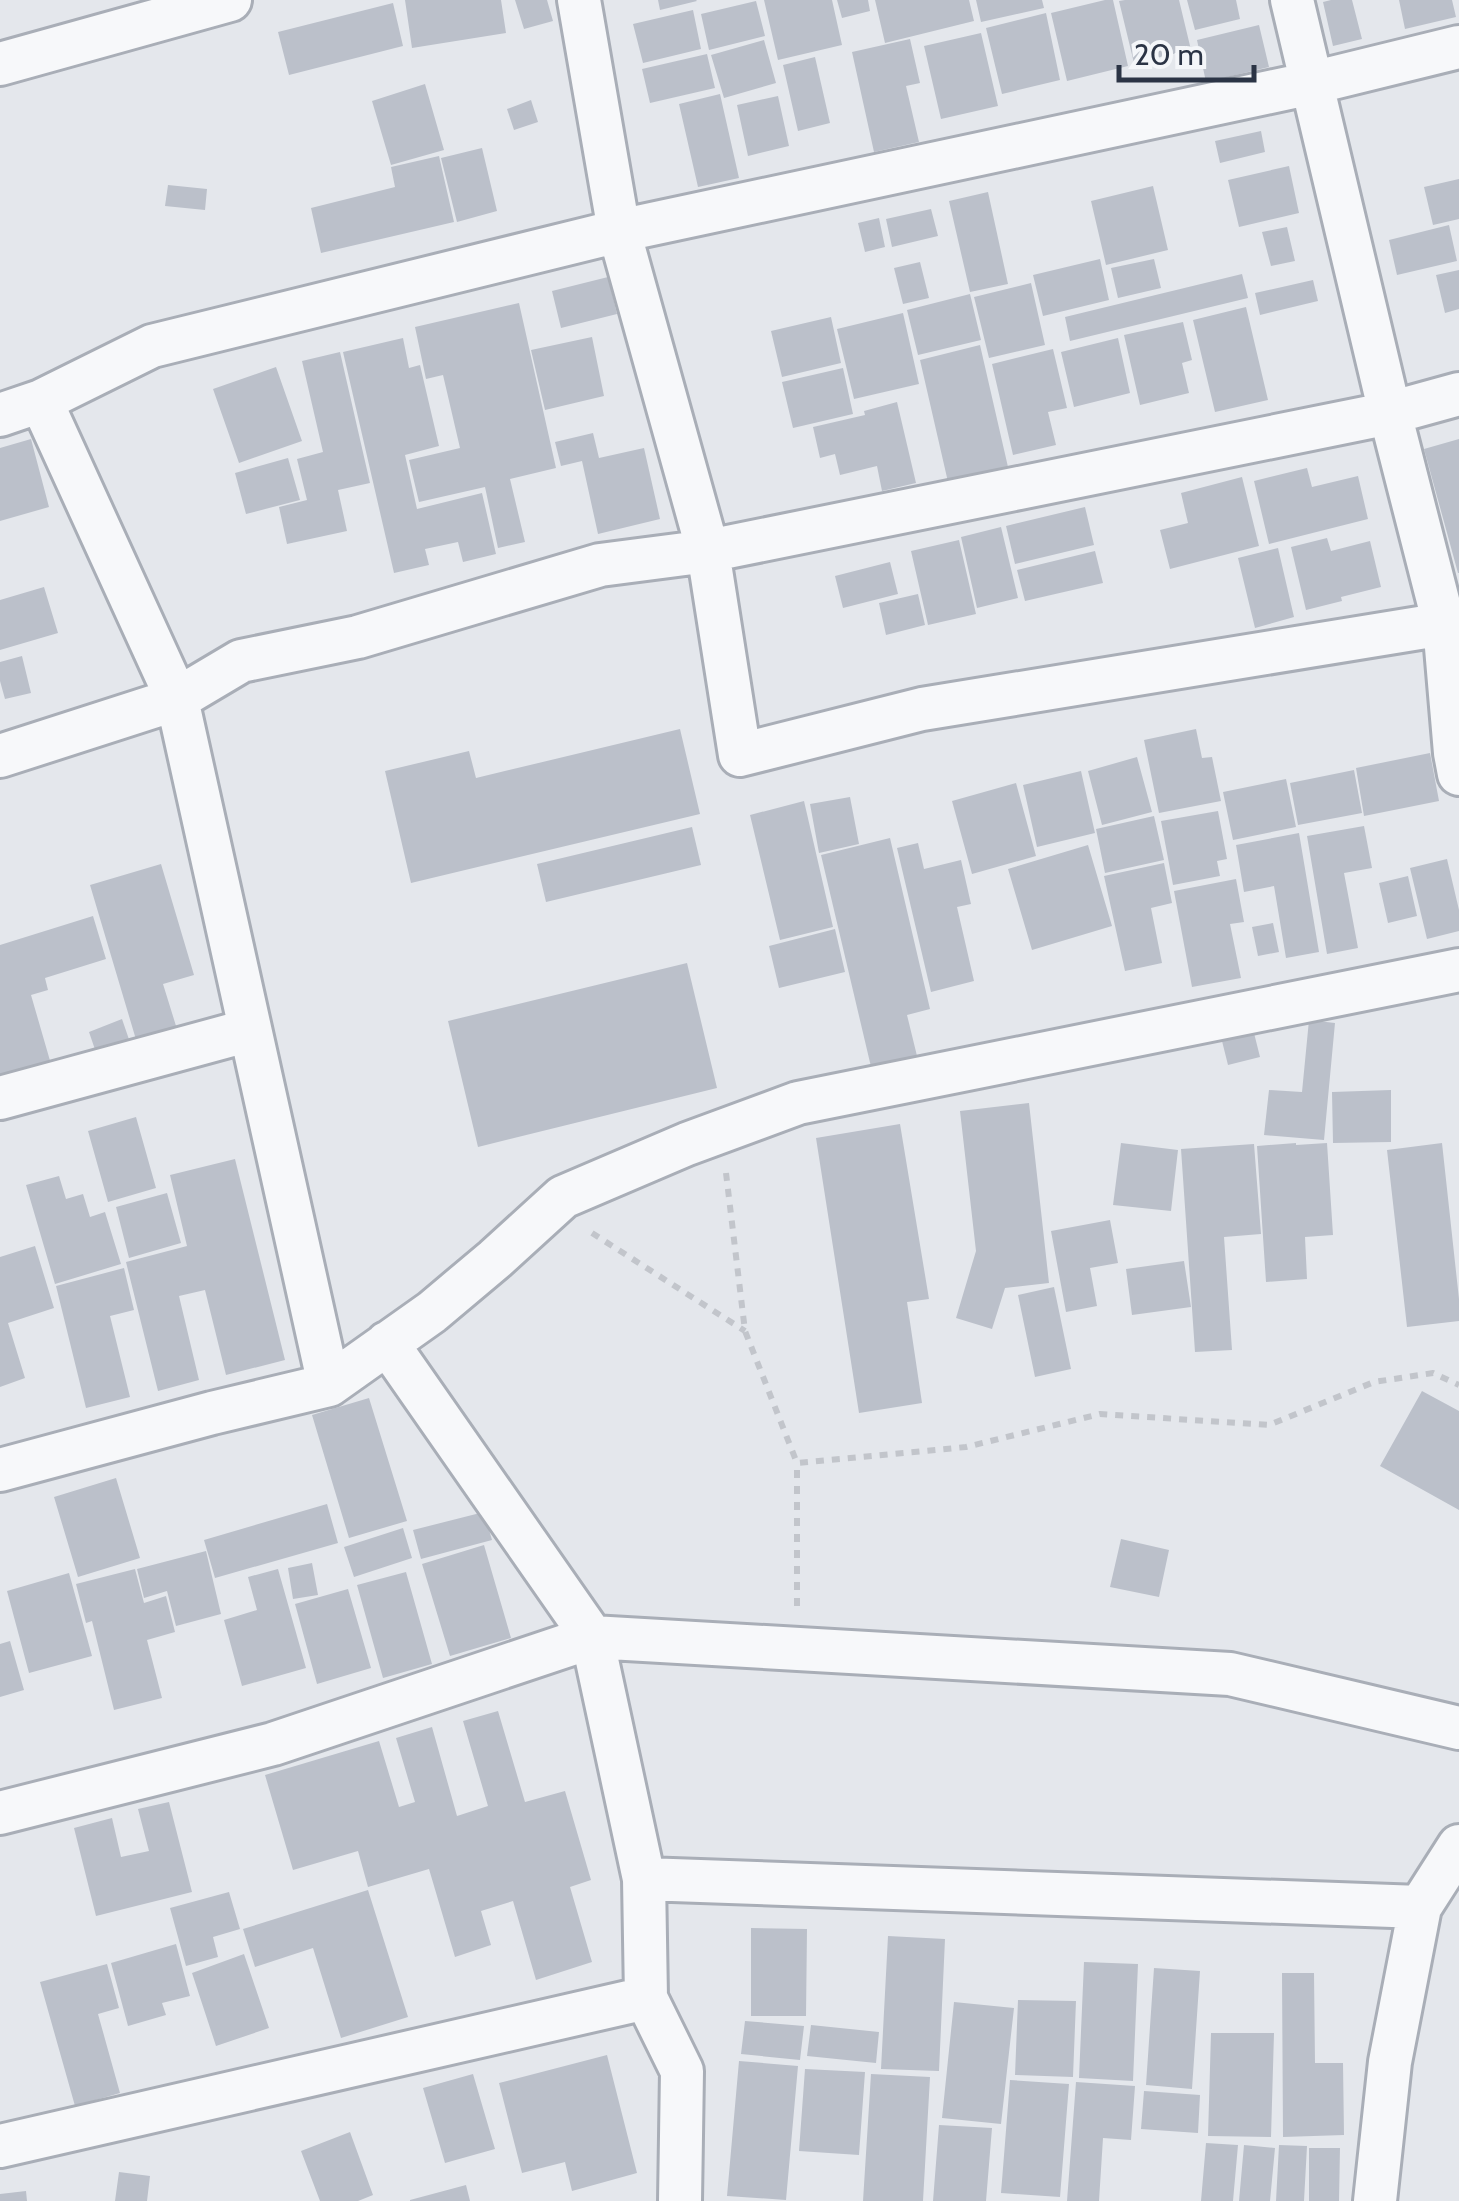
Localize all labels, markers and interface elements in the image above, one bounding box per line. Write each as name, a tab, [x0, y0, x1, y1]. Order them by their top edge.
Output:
scale bar	[1119, 20, 1254, 82]
text: 20 m	[1134, 36, 1204, 73]

